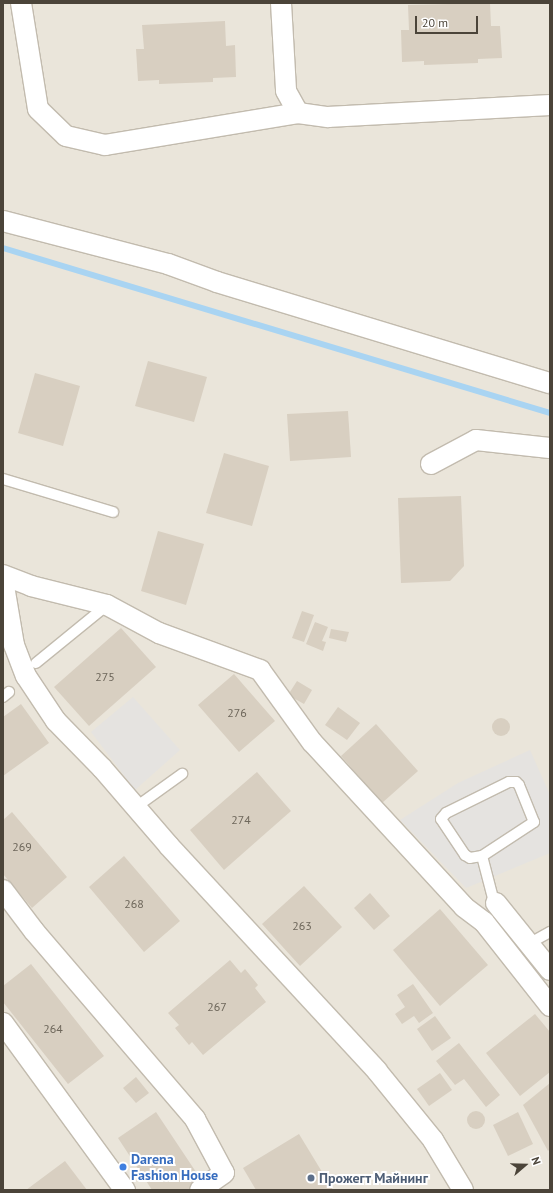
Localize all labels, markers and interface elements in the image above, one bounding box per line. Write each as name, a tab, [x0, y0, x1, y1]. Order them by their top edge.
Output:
scale bar	[417, 8, 480, 34]
text: 20 m	[422, 15, 448, 30]
house number: 275	[95, 670, 115, 684]
house number: 276	[227, 706, 247, 720]
house number: 274	[231, 813, 251, 827]
house number: 269	[12, 840, 32, 854]
house number: 268	[124, 897, 144, 911]
house number: 263	[292, 919, 312, 933]
house number: 267	[207, 1000, 227, 1014]
house number: 264	[43, 1022, 63, 1036]
north arrow	[505, 1145, 545, 1185]
place label: Darena Fashion House	[131, 1151, 218, 1184]
text: N	[528, 1155, 544, 1167]
marker: Darena Fashion House	[118, 1162, 128, 1172]
place label: Прожегт Майнинг	[319, 1170, 428, 1186]
marker: Прожегт Майнинг	[306, 1173, 316, 1183]

